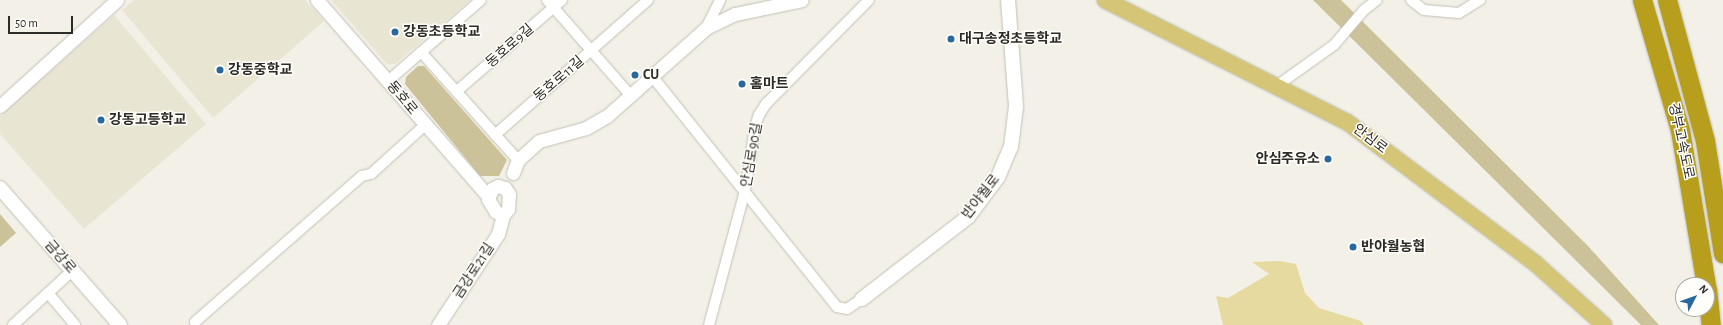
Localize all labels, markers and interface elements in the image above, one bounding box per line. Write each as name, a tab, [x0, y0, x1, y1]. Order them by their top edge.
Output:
scale bar	[10, 8, 75, 34]
text: 50 m	[15, 17, 38, 29]
street label: 동호로9길	[483, 21, 537, 71]
place label: 강동초등학교	[403, 24, 480, 40]
marker: 강동초등학교	[390, 27, 400, 37]
place label: 대구송정초등학교	[959, 31, 1062, 47]
marker: 대구송정초등학교	[946, 34, 956, 44]
street label: 동호로11길	[530, 53, 588, 105]
place label: 강동중학교	[228, 62, 292, 78]
marker: 강동중학교	[215, 65, 225, 75]
place label: CU	[643, 67, 659, 83]
marker: CU	[630, 70, 640, 80]
place label: 홈마트	[750, 76, 789, 92]
street label: 동호로	[383, 78, 421, 118]
marker: 홈마트	[737, 79, 747, 89]
street label: 경부고속도로	[1665, 101, 1697, 181]
place label: 강동고등학교	[109, 112, 186, 128]
marker: 강동고등학교	[96, 115, 106, 125]
street label: 안심로90길	[738, 121, 766, 189]
street label: 안심로	[1350, 121, 1390, 157]
place label: 안심주유소	[1256, 151, 1320, 167]
marker: 안심주유소	[1323, 154, 1333, 164]
street label: 반야월로	[959, 172, 1003, 222]
street label: 금강로	[41, 237, 79, 277]
place label: 반야월농협	[1361, 239, 1425, 255]
street label: 금강로21길	[450, 240, 498, 302]
marker: 반야월농협	[1348, 242, 1358, 252]
north arrow	[1675, 277, 1715, 317]
text: N	[1697, 283, 1710, 296]

